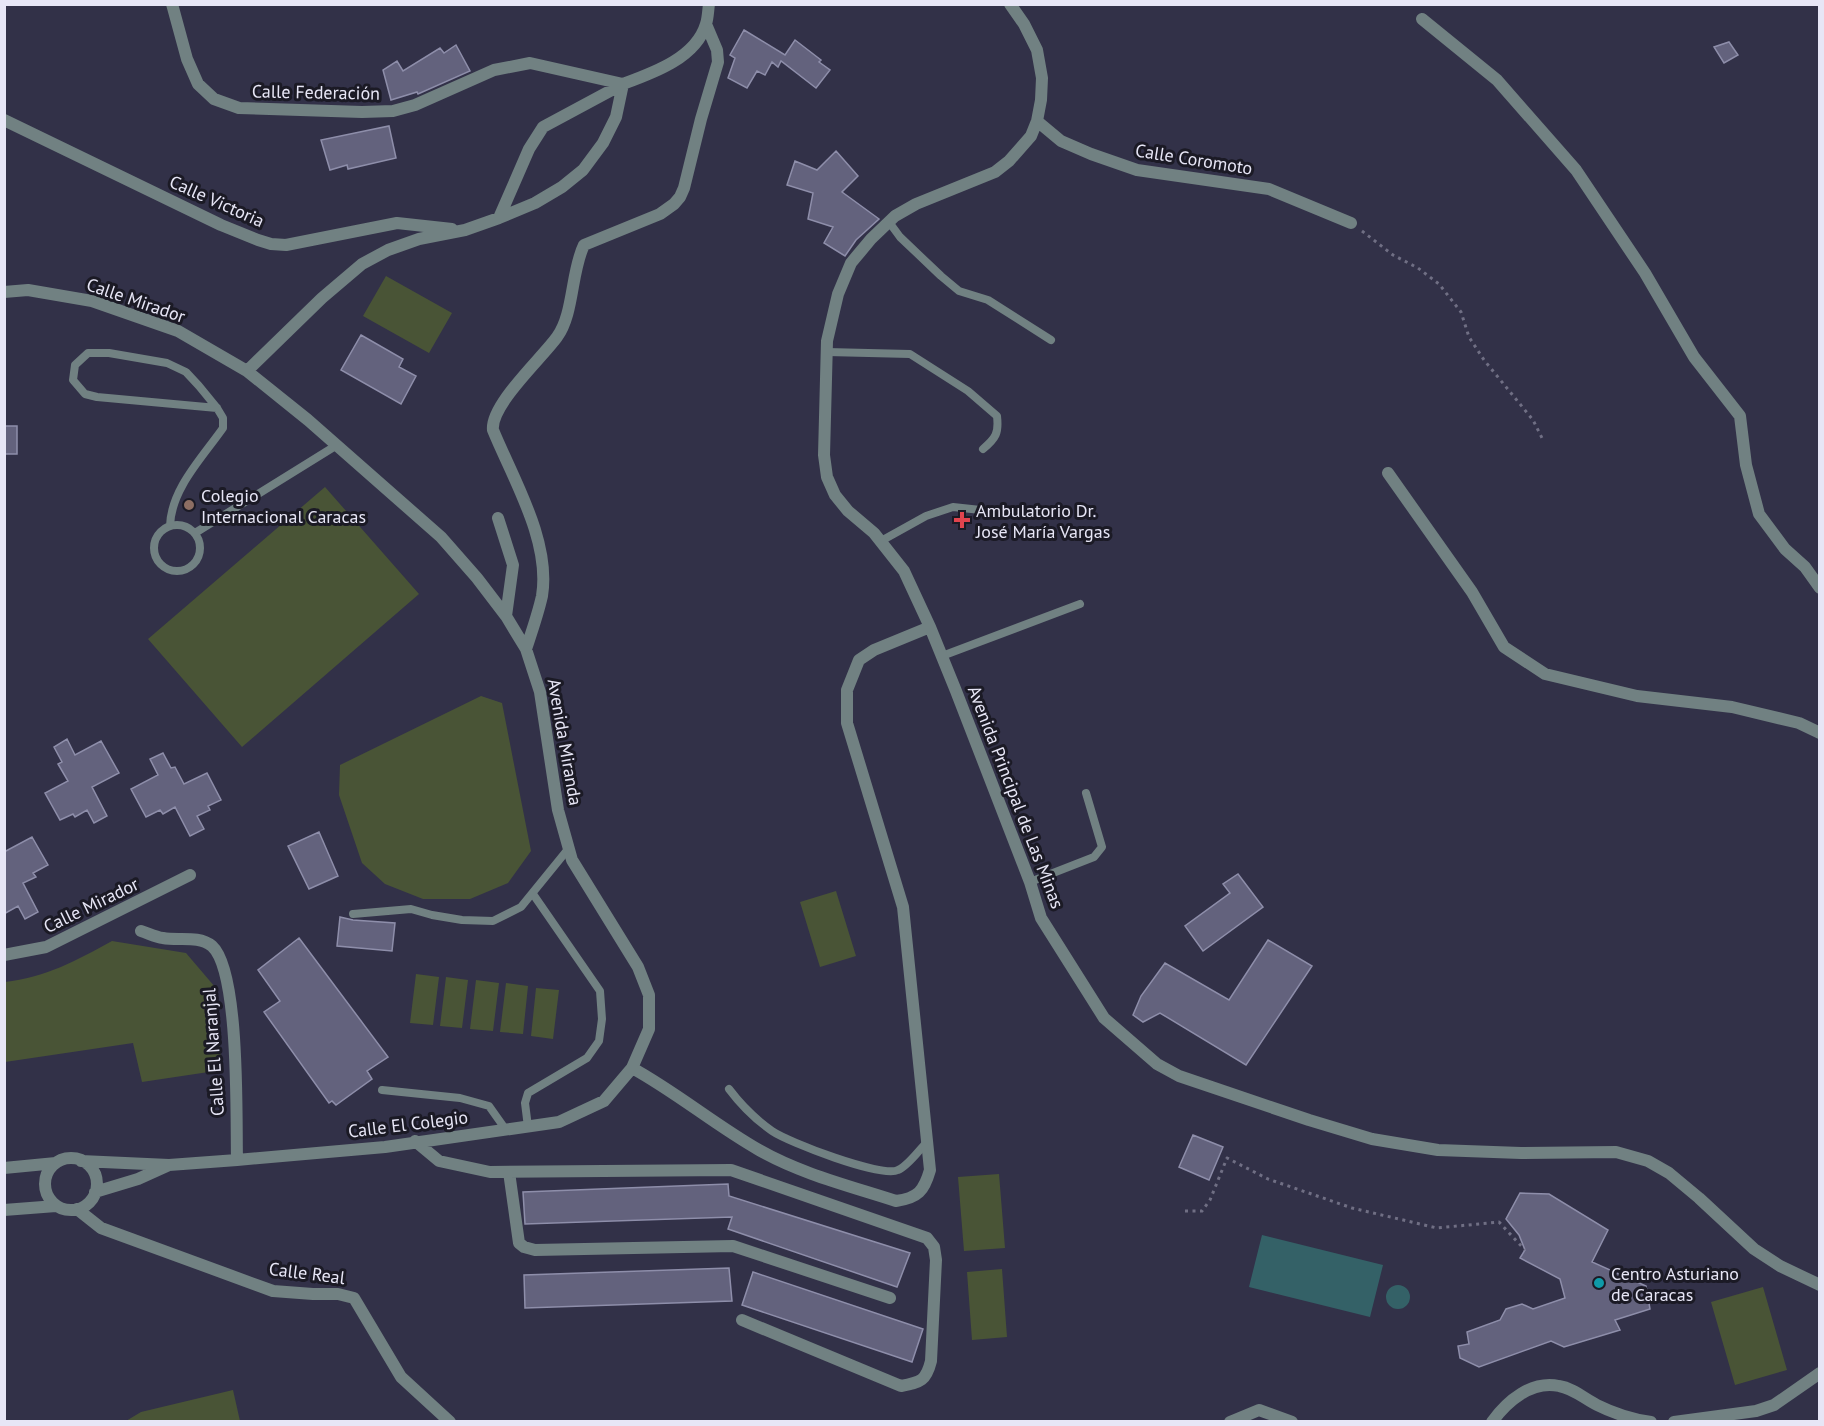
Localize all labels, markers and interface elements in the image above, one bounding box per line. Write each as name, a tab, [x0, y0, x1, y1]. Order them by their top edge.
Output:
street label: Calle Federación	[252, 79, 380, 105]
street label: Calle Coromoto	[1134, 138, 1254, 180]
street label: Calle Victoria	[166, 170, 268, 232]
street label: Calle Mirador	[84, 272, 188, 328]
place label: Colegio Internacional Caracas	[201, 484, 366, 528]
marker: Colegio Internacional Caracas	[182, 498, 196, 512]
place label: Ambulatorio Dr. José María Vargas	[975, 499, 1110, 543]
marker: Ambulatorio Dr. José María Vargas	[953, 511, 971, 529]
street label: Avenida Miranda	[543, 677, 587, 807]
street label: Avenida Principal de Las Minas	[963, 682, 1069, 912]
street label: Calle Mirador	[40, 872, 142, 938]
street label: Calle El Naranjal	[197, 987, 229, 1117]
street label: Calle El Colegio	[347, 1105, 469, 1143]
street label: Calle Real	[268, 1257, 347, 1289]
place label: Centro Asturiano de Caracas	[1611, 1262, 1739, 1306]
marker: Centro Asturiano de Caracas	[1592, 1276, 1606, 1290]

